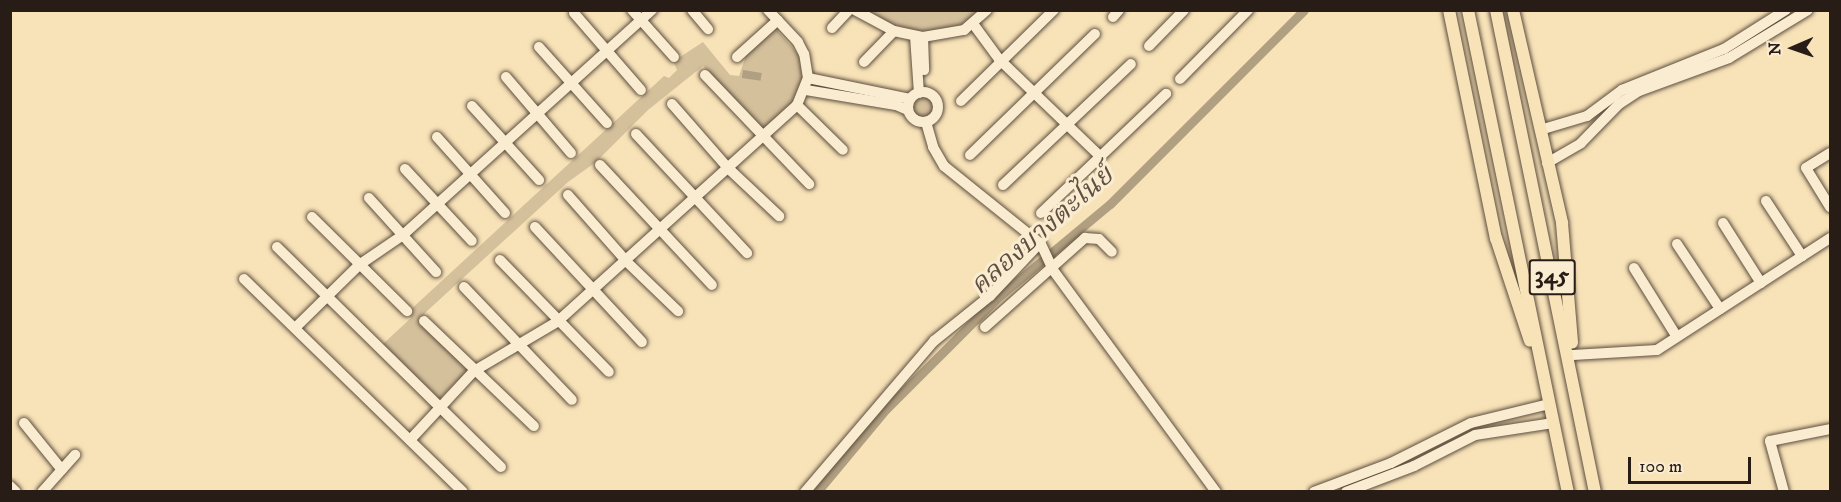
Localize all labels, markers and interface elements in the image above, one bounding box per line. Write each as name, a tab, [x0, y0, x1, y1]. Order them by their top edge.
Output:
north arrow	[1763, 18, 1823, 78]
text: N	[1765, 42, 1785, 56]
water label: คลองบางตะไนย์	[964, 160, 1120, 302]
road number: 345	[1528, 256, 1576, 298]
scale bar	[1631, 445, 1754, 483]
text: 100 m	[1639, 456, 1682, 478]

